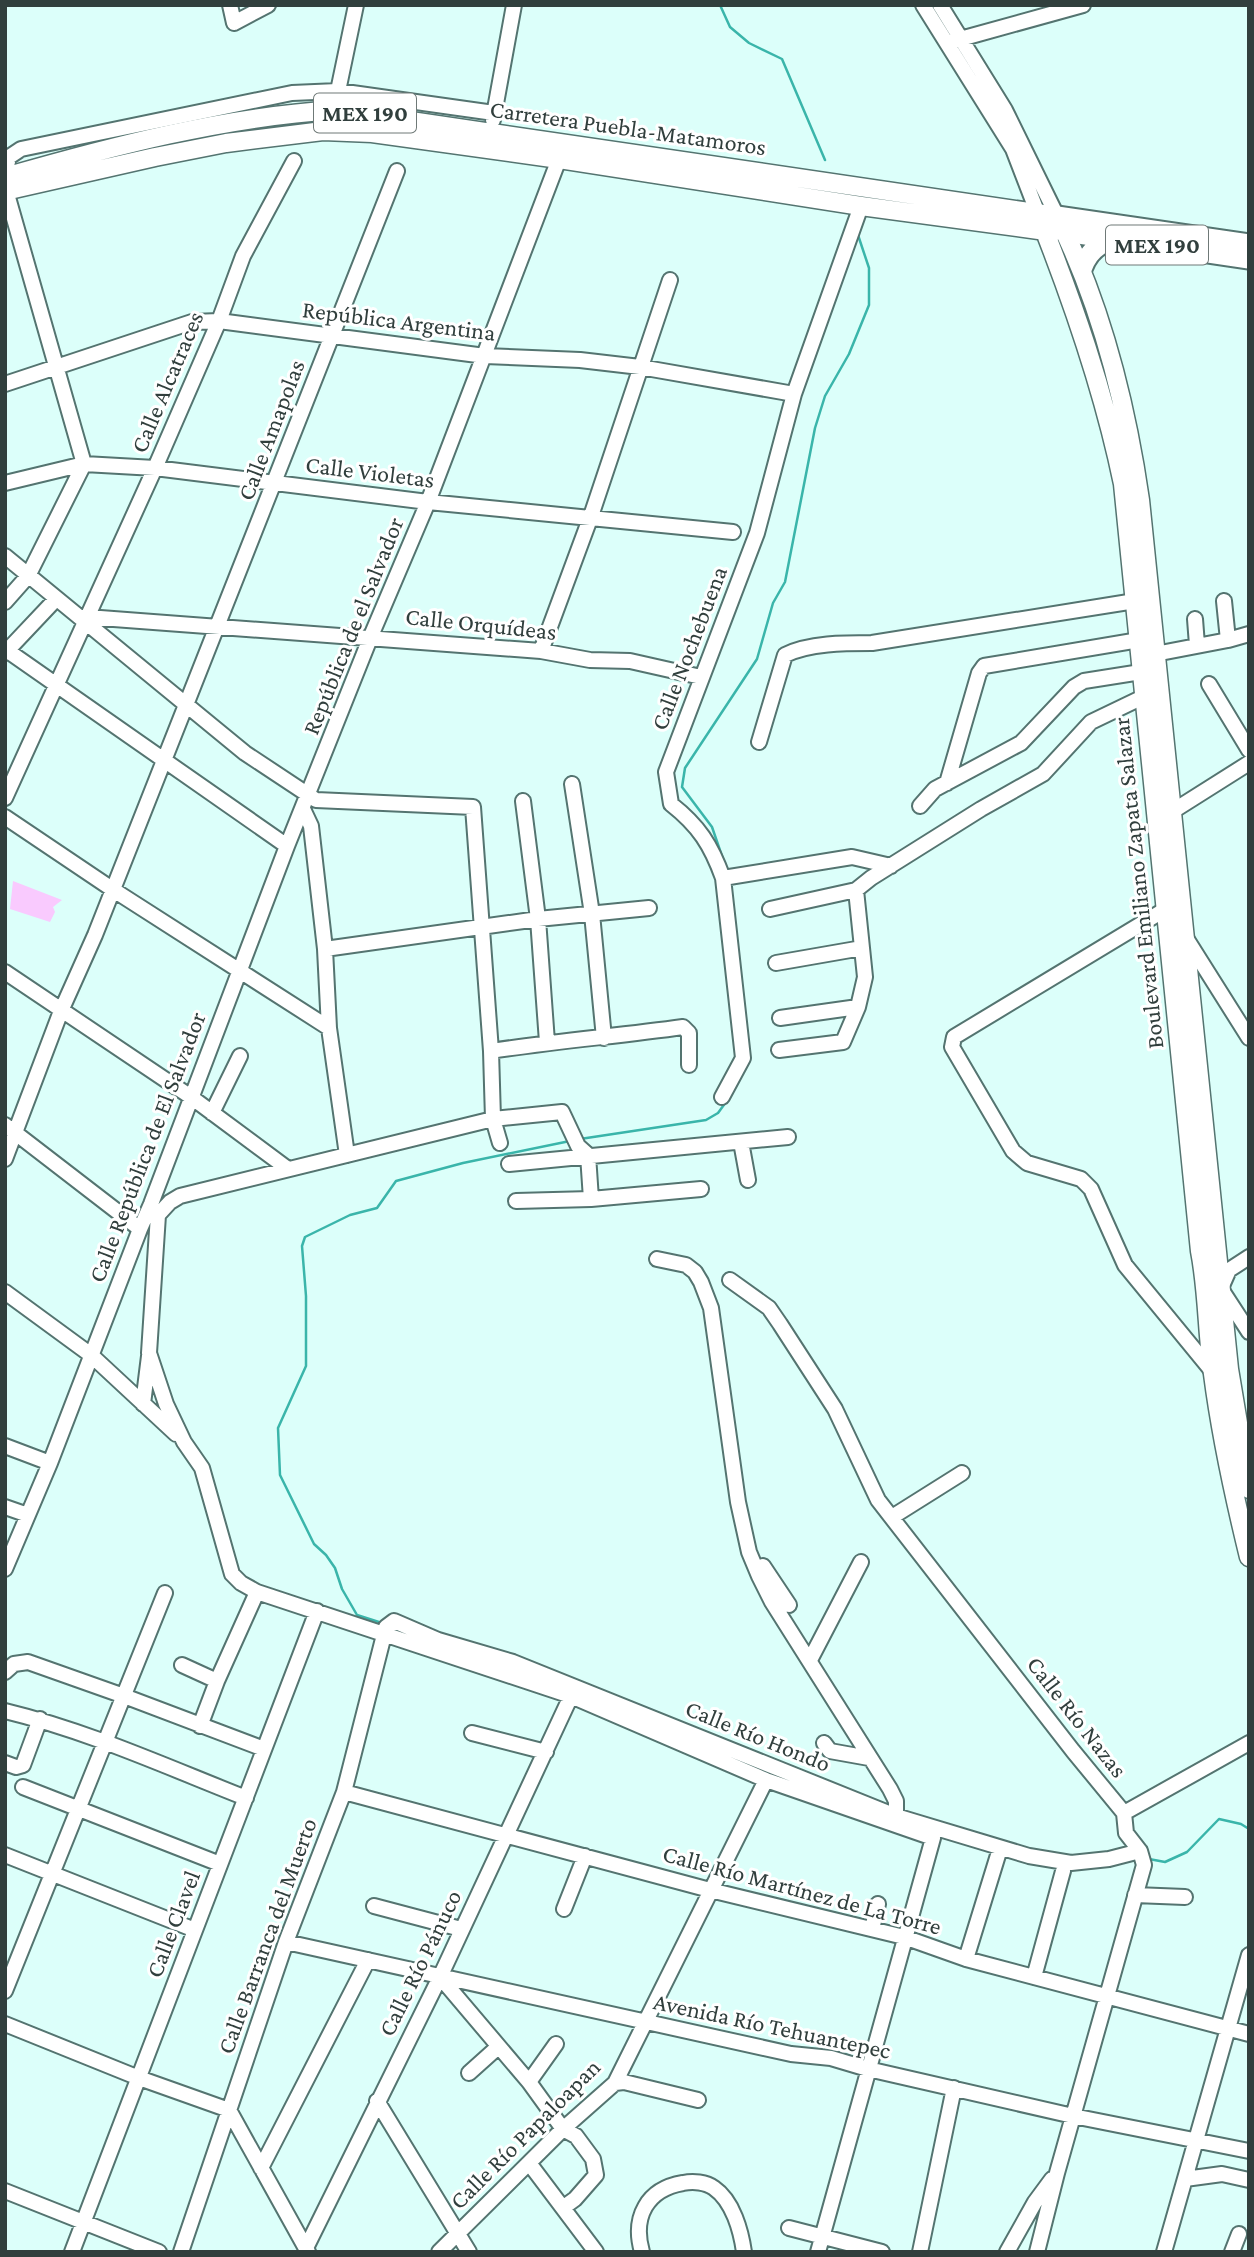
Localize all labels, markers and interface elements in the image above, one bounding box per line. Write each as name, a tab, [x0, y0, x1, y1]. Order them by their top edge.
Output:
road number: MEX 190	[314, 94, 416, 132]
street label: Carretera Puebla-Matamoros	[488, 95, 768, 160]
road number: MEX 190	[1106, 226, 1208, 264]
street label: República Argentina	[301, 295, 497, 346]
street label: Calle Alcatraces	[125, 307, 208, 456]
street label: Calle Amapolas	[231, 356, 310, 504]
street label: Calle Violetas	[304, 450, 436, 493]
street label: República de el Salvador	[297, 513, 409, 738]
street label: Calle Nochebuena	[645, 562, 732, 733]
street label: Calle Orquídeas	[404, 602, 558, 645]
street label: Boulevard Emiliano Zapata Salazar	[1107, 715, 1168, 1050]
street label: Calle República de El Salvador	[82, 1007, 211, 1286]
street label: Calle Río Nazas	[1022, 1651, 1133, 1783]
street label: Calle Río Hondo	[682, 1694, 835, 1777]
street label: Calle Barranca del Muerto	[211, 1814, 322, 2057]
street label: Calle Río Martínez de La Torre	[660, 1839, 944, 1940]
street label: Calle Clavel	[140, 1867, 205, 1981]
street label: Calle Río Pánuco	[373, 1885, 467, 2040]
street label: Avenida Río Tehuantepec	[651, 1987, 893, 2064]
street label: Calle Río Papaloapan	[444, 2053, 605, 2214]

